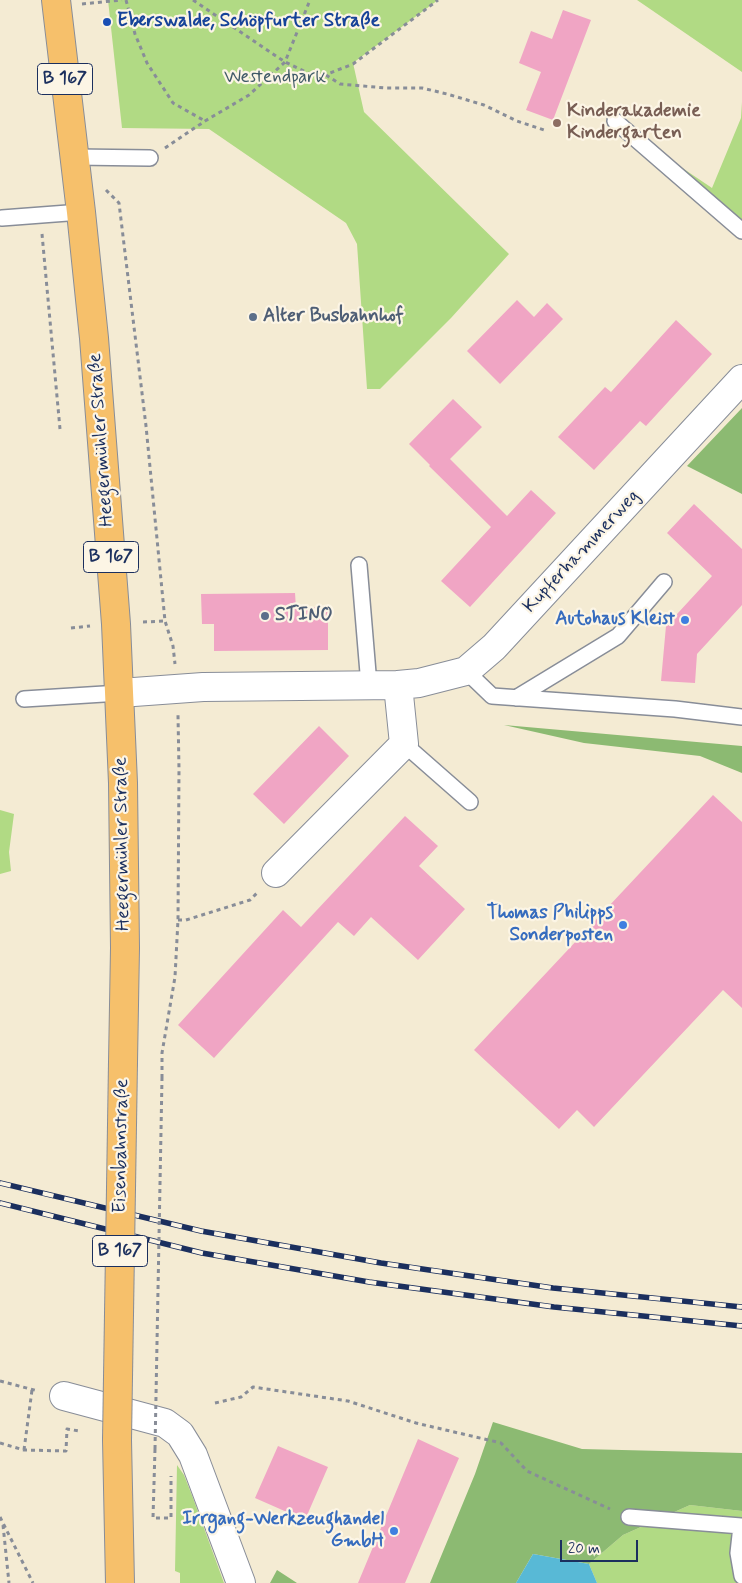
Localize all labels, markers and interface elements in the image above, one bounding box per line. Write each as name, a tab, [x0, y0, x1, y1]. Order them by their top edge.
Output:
place label: Eberswalde, Schöpfurter Straße	[117, 11, 380, 33]
marker: Eberswalde, Schöpfurter Straße	[101, 16, 113, 28]
road number: B 167	[38, 64, 92, 95]
park label: Westendpark	[224, 67, 326, 89]
place label: Kinderakademie Kindergarten	[567, 101, 700, 145]
marker: Kinderakademie Kindergarten	[551, 117, 563, 129]
place label: Alter Busbahnhof	[263, 306, 404, 328]
marker: Alter Busbahnhof	[247, 311, 259, 323]
street label: Heegermühler Straße	[85, 352, 119, 528]
street label: Kupferhammerweg	[519, 486, 645, 618]
road number: B 167	[84, 542, 138, 572]
place label: STINO	[275, 605, 333, 627]
place label: Autohaus Kleist	[555, 609, 675, 631]
marker: STINO	[259, 610, 271, 622]
marker: Autohaus Kleist	[679, 614, 691, 626]
street label: Heegermühler Straße	[110, 757, 136, 931]
place label: Thomas Philipps Sonderposten	[487, 903, 613, 947]
marker: Thomas Philipps Sonderposten	[617, 919, 629, 931]
street label: Eisenbahnstraße	[109, 1079, 135, 1213]
road number: B 167	[92, 1236, 148, 1266]
place label: Irrgang-Werkzeughandel GmbH	[182, 1509, 384, 1553]
marker: Irrgang-Werkzeughandel GmbH	[388, 1525, 400, 1537]
scale bar	[562, 1530, 640, 1562]
text: 20 m	[568, 1539, 600, 1559]

